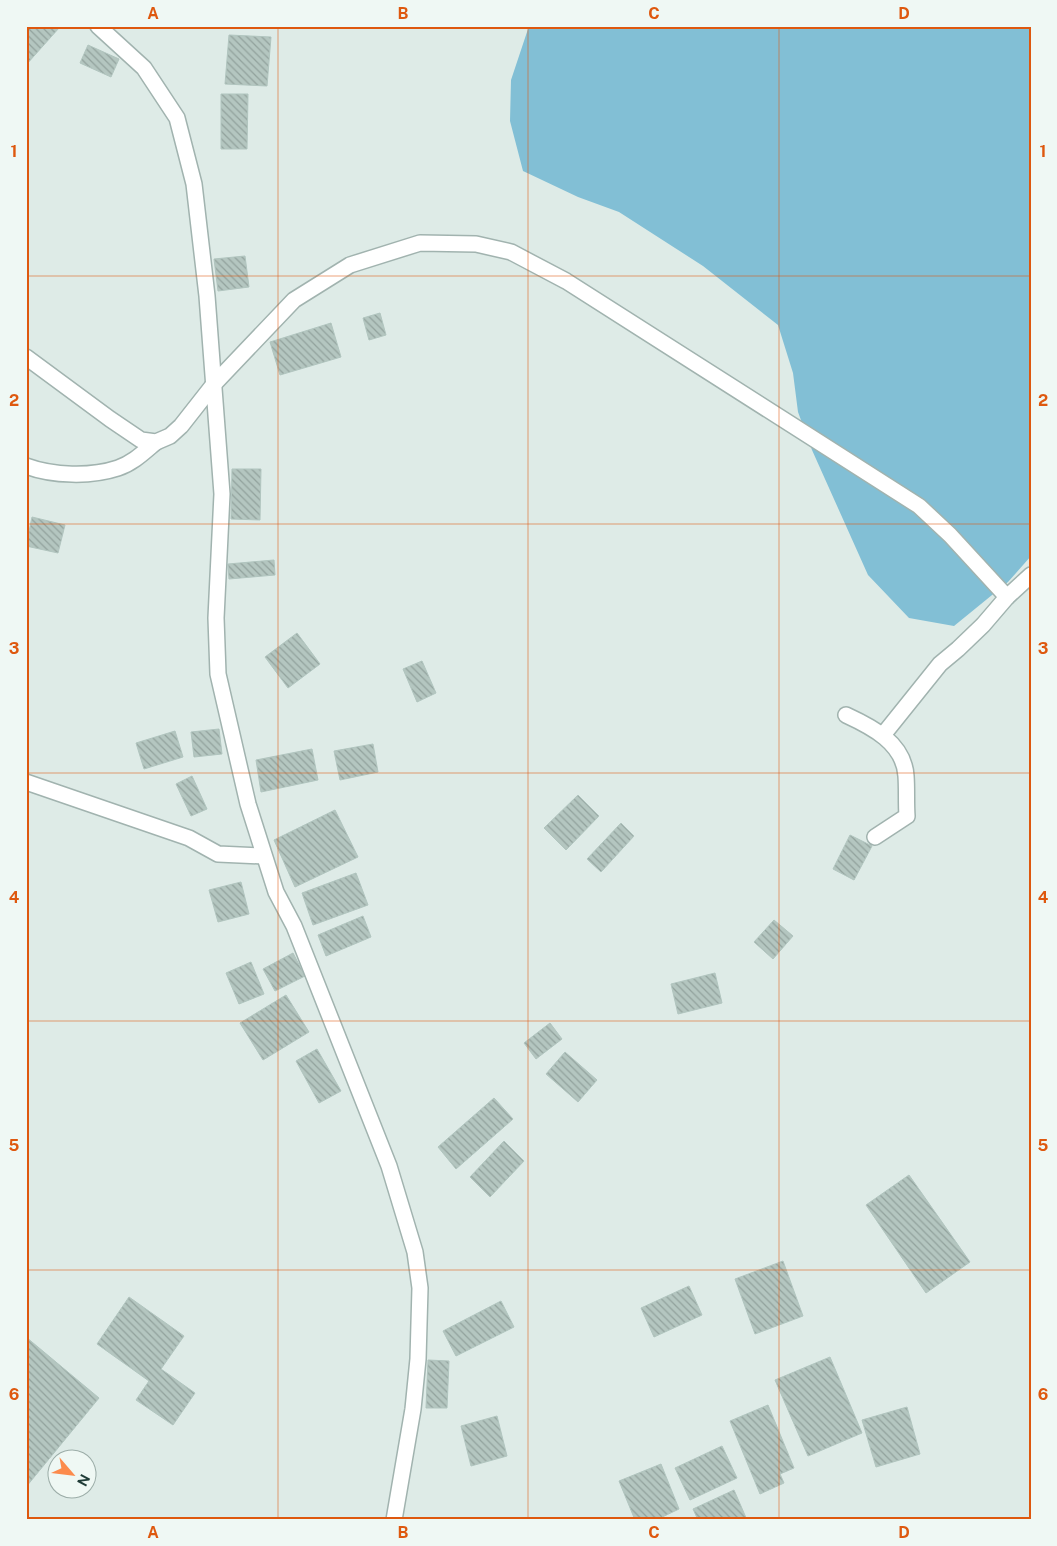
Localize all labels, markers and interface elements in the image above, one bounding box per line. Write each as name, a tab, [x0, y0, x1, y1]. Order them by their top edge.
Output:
text: A	[147, 4, 159, 23]
text: B	[398, 4, 409, 23]
text: C	[648, 4, 660, 23]
text: D	[898, 4, 910, 23]
text: 1	[11, 142, 17, 161]
text: 1	[1040, 142, 1046, 161]
text: 2	[9, 391, 19, 410]
text: 2	[1038, 391, 1048, 410]
text: 3	[9, 639, 19, 658]
text: 3	[1038, 639, 1048, 658]
text: 4	[9, 888, 20, 907]
text: 4	[1038, 888, 1049, 907]
text: 5	[9, 1136, 20, 1155]
text: 5	[1038, 1136, 1049, 1155]
text: 6	[9, 1385, 19, 1404]
text: 6	[1038, 1385, 1048, 1404]
north arrow	[48, 1448, 98, 1498]
text: N	[74, 1472, 93, 1489]
text: A	[147, 1523, 159, 1542]
text: B	[398, 1523, 409, 1542]
text: C	[648, 1523, 660, 1542]
text: D	[898, 1523, 910, 1542]

